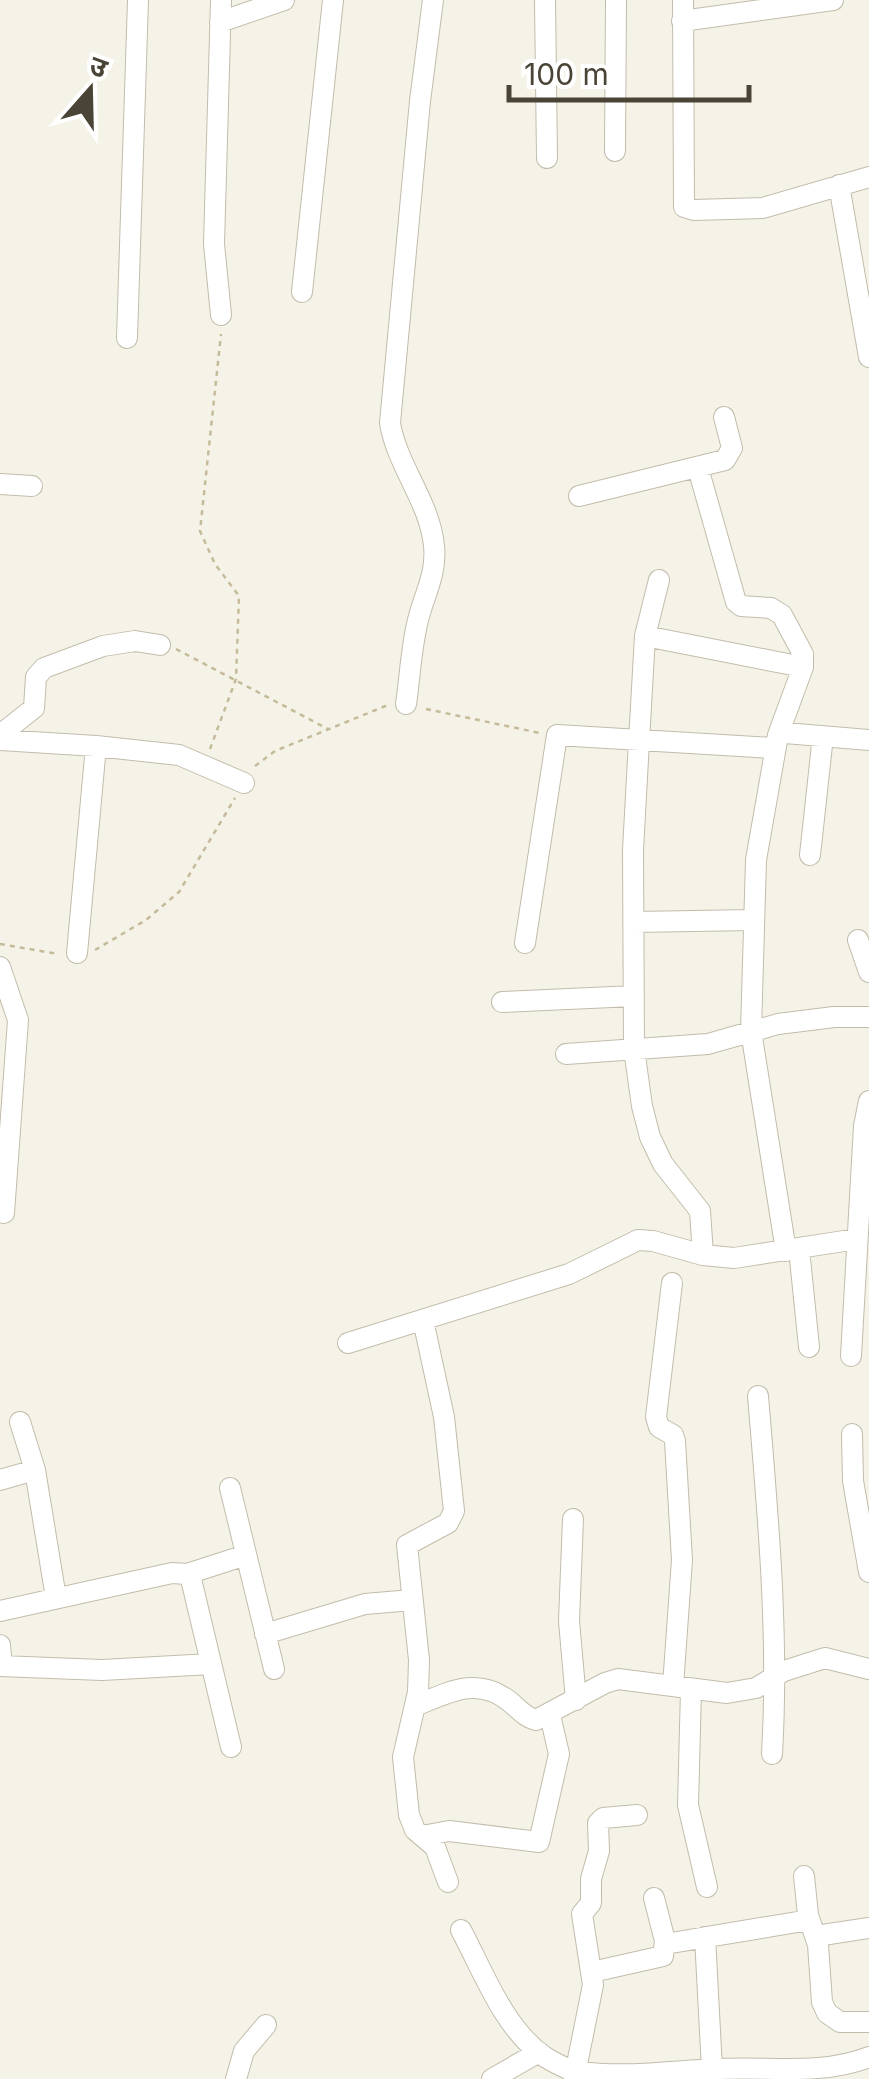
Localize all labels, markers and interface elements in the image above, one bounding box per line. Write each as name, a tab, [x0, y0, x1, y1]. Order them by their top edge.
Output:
north arrow	[40, 40, 140, 140]
scale bar	[509, 40, 749, 102]
text: उ	[85, 48, 113, 85]
text: 100 m	[524, 56, 609, 92]

